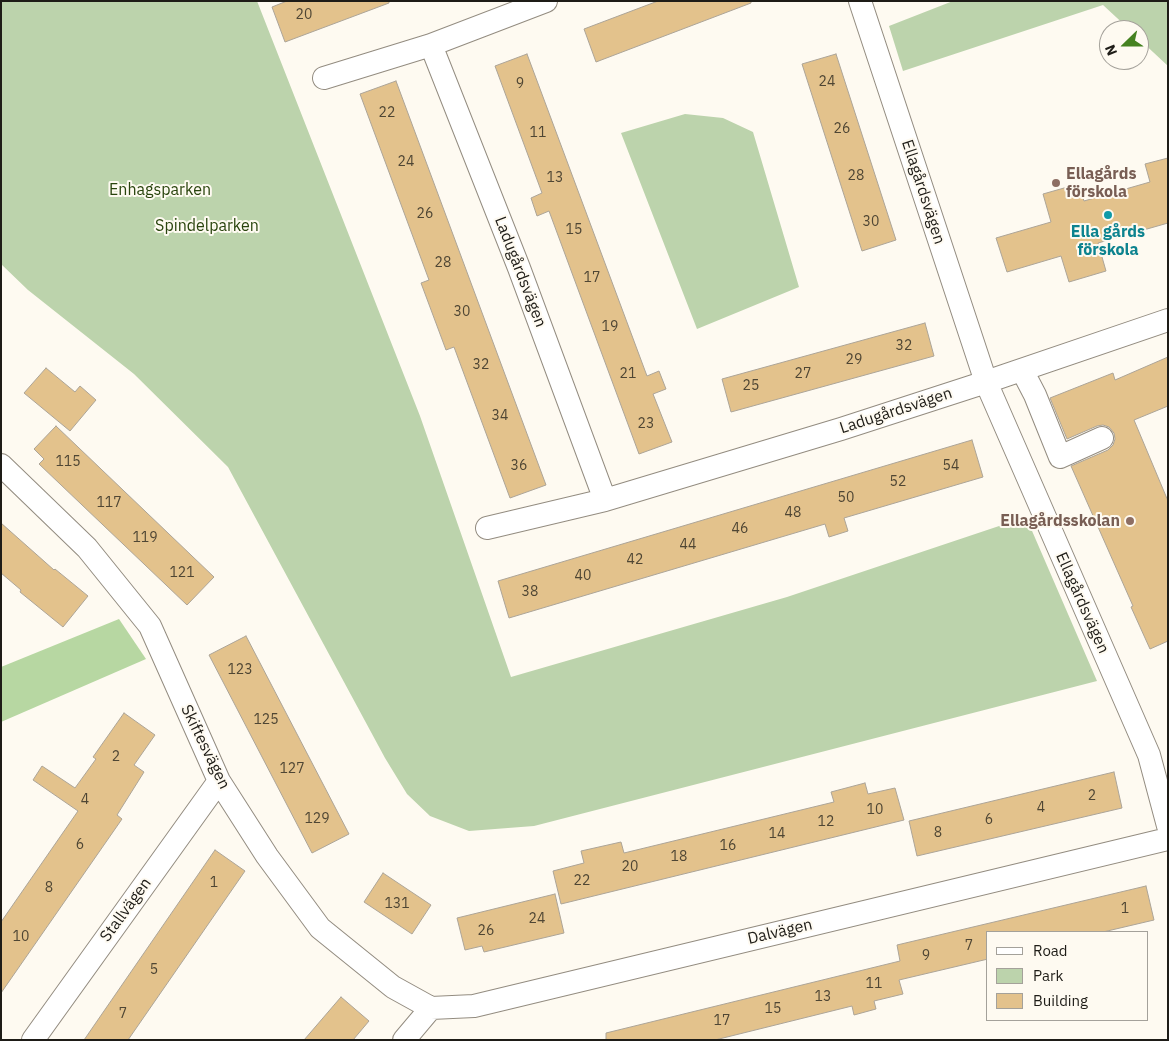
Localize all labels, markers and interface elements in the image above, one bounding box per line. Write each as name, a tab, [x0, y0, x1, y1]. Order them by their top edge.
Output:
house number: 20	[296, 7, 312, 23]
north arrow	[1099, 20, 1149, 70]
text: N	[1101, 42, 1121, 58]
house number: 24	[819, 74, 835, 90]
house number: 9	[516, 76, 524, 92]
house number: 22	[379, 105, 395, 121]
house number: 26	[834, 121, 850, 137]
house number: 11	[530, 125, 546, 141]
street label: Ellagårdsvägen	[897, 137, 949, 247]
house number: 24	[398, 154, 414, 170]
place label: Ellagårds förskola	[1066, 164, 1136, 202]
house number: 28	[848, 168, 864, 184]
house number: 13	[547, 170, 563, 186]
marker: Ellagårds förskola	[1050, 177, 1062, 189]
park label: Enhagsparken	[109, 180, 211, 200]
house number: 26	[417, 206, 433, 222]
marker: Ella gårds förskola	[1102, 209, 1114, 221]
street label: Ladugårdsvägen	[490, 214, 550, 330]
house number: 30	[863, 214, 879, 230]
park label: Spindelparken	[155, 216, 259, 236]
house number: 15	[566, 222, 582, 238]
place label: Ella gårds förskola	[1071, 222, 1145, 260]
house number: 28	[435, 255, 451, 271]
house number: 17	[584, 270, 600, 286]
house number: 30	[454, 304, 470, 320]
house number: 19	[602, 319, 618, 335]
house number: 32	[896, 338, 912, 354]
house number: 29	[846, 352, 862, 368]
house number: 32	[473, 357, 489, 373]
house number: 21	[620, 366, 636, 382]
house number: 27	[795, 366, 811, 382]
house number: 25	[743, 378, 759, 394]
street label: Ladugårdsvägen	[837, 384, 955, 438]
house number: 34	[492, 408, 508, 424]
house number: 23	[638, 416, 654, 432]
house number: 115	[55, 454, 81, 470]
house number: 36	[511, 458, 527, 474]
house number: 54	[943, 458, 959, 474]
house number: 52	[890, 474, 906, 490]
house number: 50	[838, 490, 854, 506]
house number: 117	[96, 495, 122, 511]
house number: 48	[785, 505, 801, 521]
place label: Ellagårdsskolan	[1000, 511, 1120, 531]
marker: Ellagårdsskolan	[1124, 515, 1136, 527]
house number: 46	[732, 521, 748, 537]
house number: 119	[132, 530, 158, 546]
house number: 44	[680, 537, 696, 553]
street label: Ellagårdsvägen	[1051, 550, 1113, 656]
house number: 42	[627, 552, 643, 568]
house number: 121	[169, 565, 195, 581]
house number: 40	[575, 568, 591, 584]
house number: 38	[522, 584, 538, 600]
house number: 123	[227, 662, 253, 678]
street label: Skiftesvägen	[176, 702, 234, 792]
house number: 125	[253, 712, 279, 728]
house number: 2	[112, 749, 120, 765]
house number: 127	[279, 761, 305, 777]
house number: 2	[1088, 788, 1096, 804]
house number: 4	[81, 792, 89, 808]
house number: 4	[1037, 800, 1045, 816]
house number: 10	[867, 802, 883, 818]
house number: 129	[304, 811, 330, 827]
house number: 6	[985, 812, 993, 828]
house number: 12	[818, 814, 834, 830]
house number: 8	[934, 825, 942, 841]
house number: 14	[769, 826, 785, 842]
house number: 6	[76, 837, 84, 853]
house number: 16	[720, 838, 736, 854]
house number: 18	[671, 849, 687, 865]
house number: 20	[622, 859, 638, 875]
house number: 22	[574, 873, 590, 889]
street label: Stallvägen	[96, 874, 156, 946]
house number: 1	[210, 875, 218, 891]
house number: 8	[45, 880, 53, 896]
house number: 131	[384, 896, 410, 912]
house number: 1	[1121, 901, 1129, 917]
house number: 24	[529, 911, 545, 927]
street label: Dalvägen	[746, 915, 814, 949]
house number: 26	[478, 923, 494, 939]
house number: 10	[13, 929, 29, 945]
legend	[986, 931, 1149, 1021]
house number: 7	[965, 938, 973, 954]
text: Road	[1033, 941, 1068, 960]
house number: 9	[922, 948, 930, 964]
house number: 5	[150, 962, 158, 978]
text: Park	[1033, 966, 1063, 985]
house number: 11	[866, 976, 882, 992]
house number: 13	[815, 989, 831, 1005]
text: Building	[1033, 991, 1088, 1010]
house number: 15	[765, 1001, 781, 1017]
house number: 7	[119, 1006, 127, 1022]
house number: 17	[714, 1013, 730, 1029]

